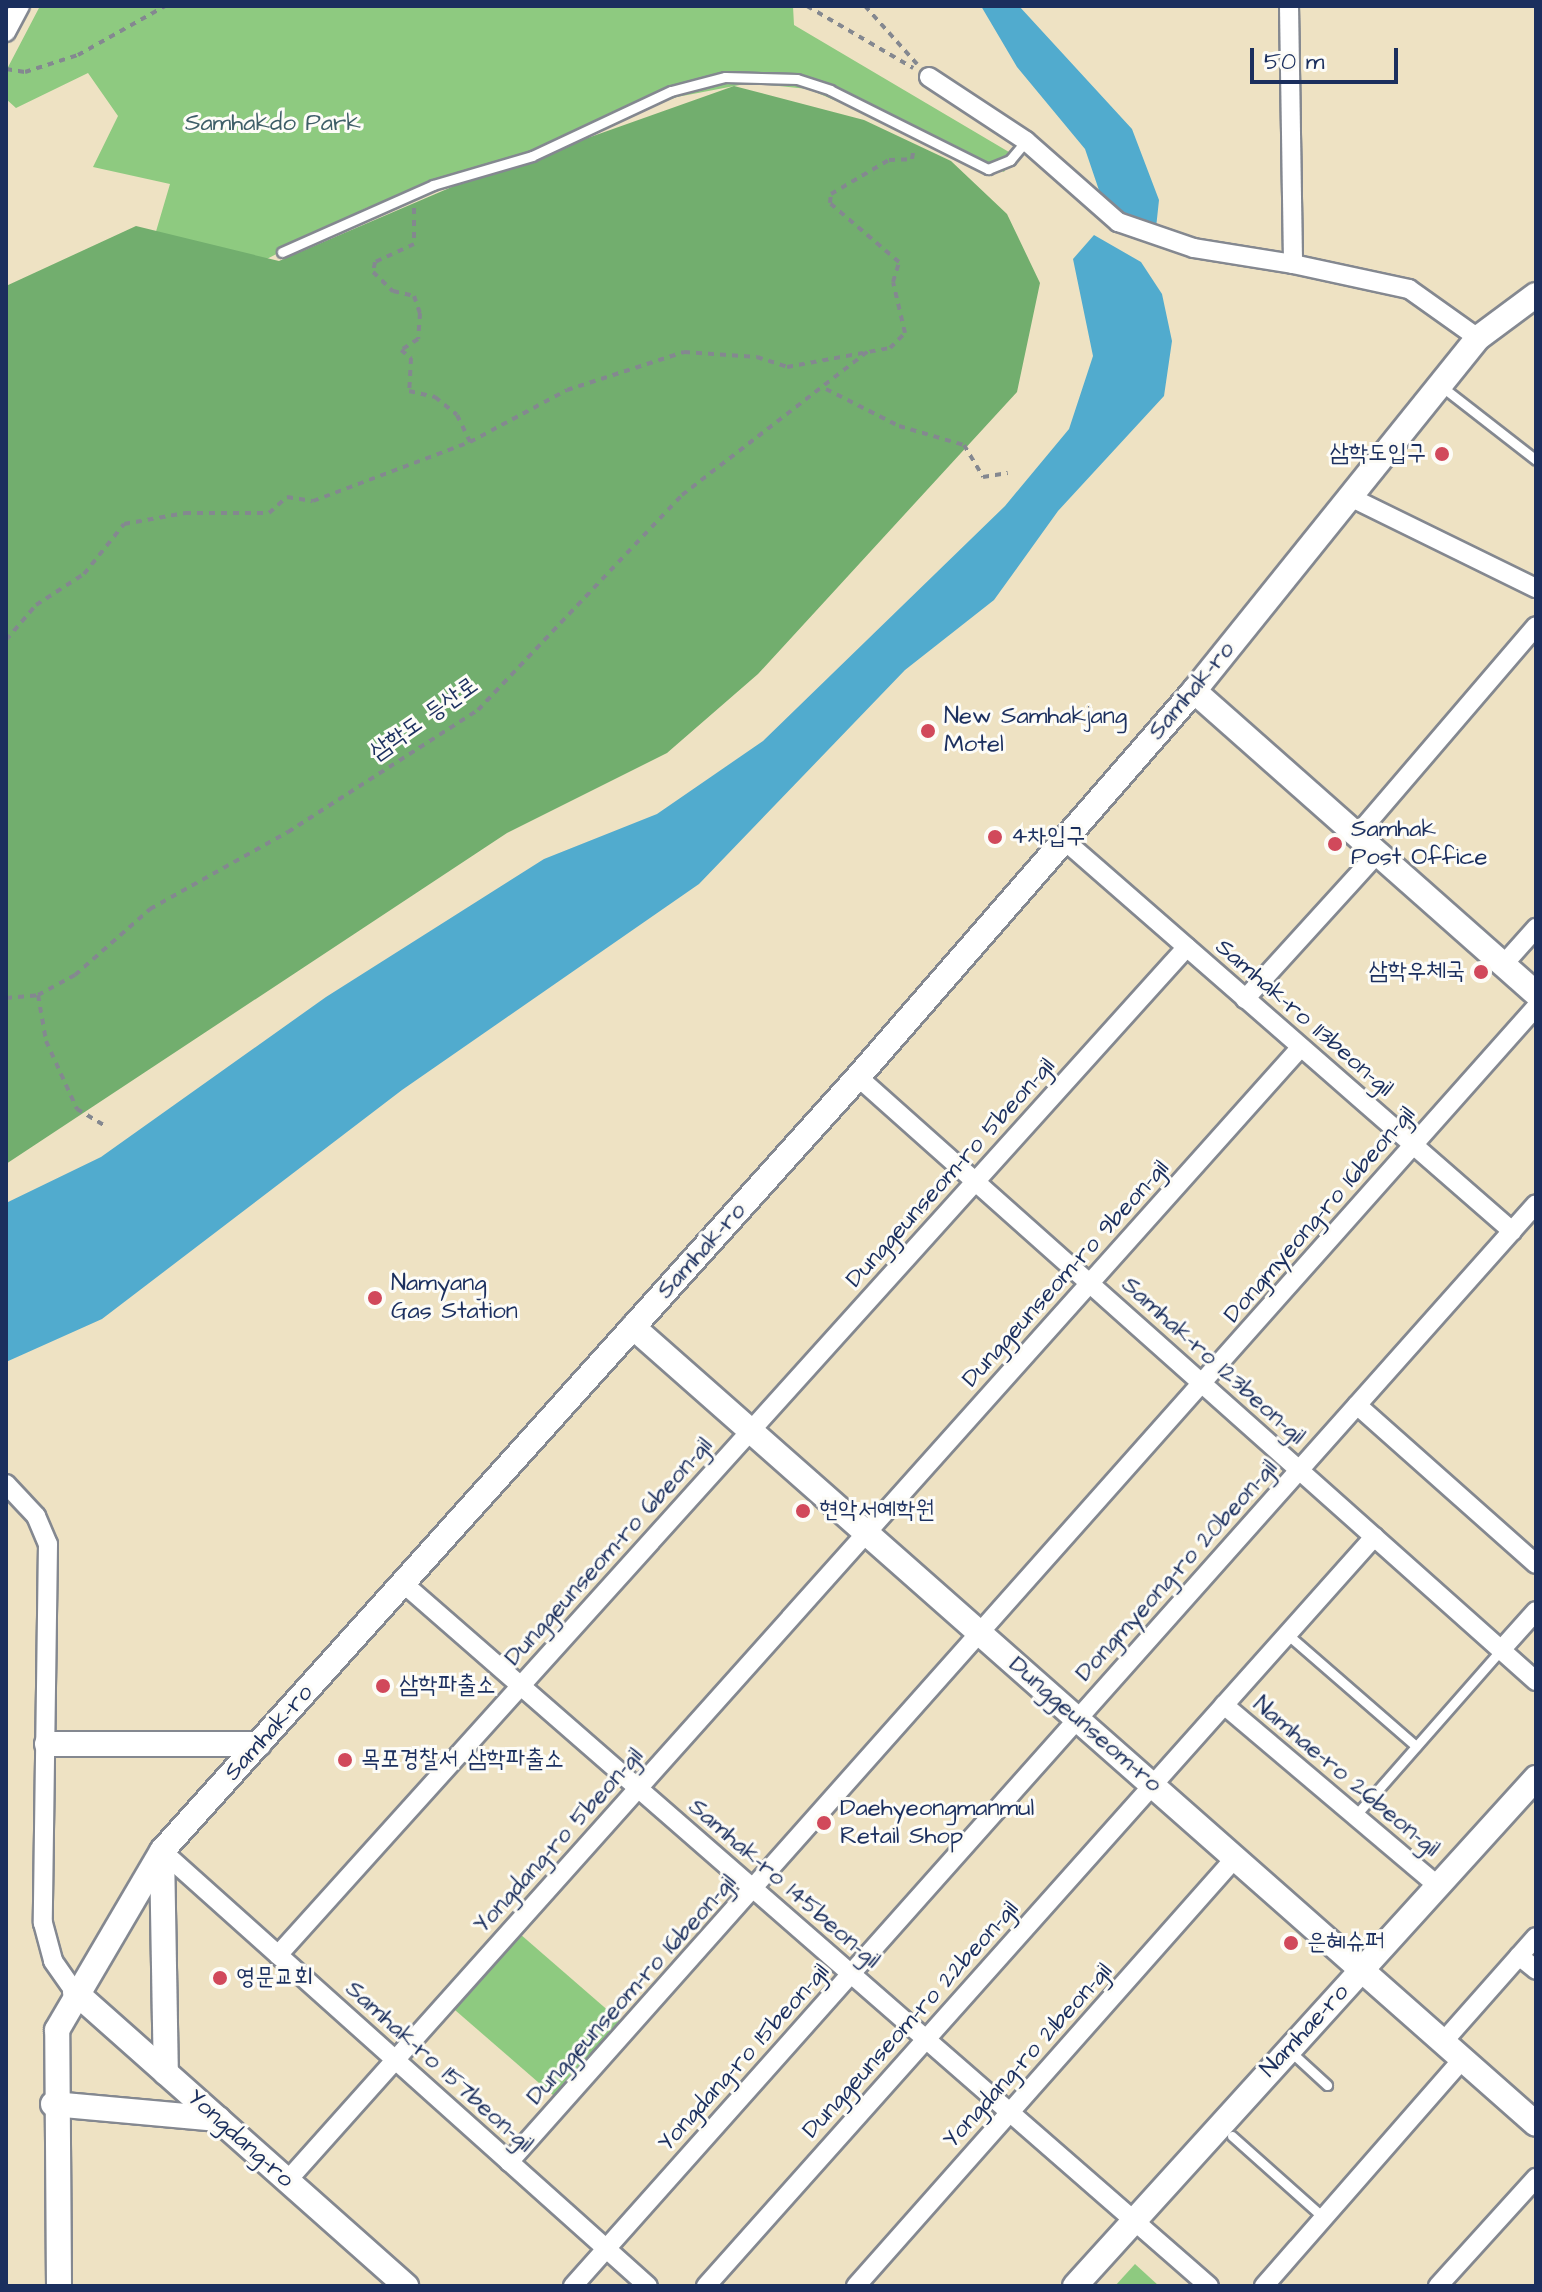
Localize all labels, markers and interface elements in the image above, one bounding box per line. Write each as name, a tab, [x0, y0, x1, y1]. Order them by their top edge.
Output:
scale bar	[1254, 32, 1402, 82]
text: 50 m	[1264, 45, 1324, 79]
park label: Samhakdo Park	[185, 110, 361, 138]
place label: 삼학도입구	[1329, 440, 1426, 468]
marker: 삼학도입구	[1433, 445, 1451, 463]
street label: Samhak-ro	[1143, 636, 1241, 746]
street label: 삼학도 등산로	[364, 671, 484, 767]
place label: New Samhakjang Motel	[944, 703, 1127, 759]
marker: New Samhakjang Motel	[919, 722, 937, 740]
place label: Samhak Post Office	[1351, 816, 1488, 872]
place label: 4차입구	[1011, 823, 1085, 851]
marker: 4차입구	[986, 828, 1004, 846]
marker: Samhak Post Office	[1326, 835, 1344, 853]
street label: Samhak-ro 113beon-gil	[1209, 933, 1399, 1103]
place label: 삼학우체국	[1368, 958, 1465, 986]
marker: 삼학우체국	[1472, 963, 1490, 981]
street label: Dunggeunseom-ro 5beon-gil	[840, 1052, 1062, 1294]
street label: Dongmyeong-ro 16beon-gil	[1218, 1101, 1422, 1329]
street label: Dunggeunseom-ro 9beon-gil	[956, 1155, 1176, 1393]
street label: Samhak-ro	[651, 1197, 753, 1305]
place label: Namyang Gas Station	[391, 1270, 518, 1326]
street label: Samhak-ro 123beon-gil	[1115, 1271, 1311, 1451]
marker: Namyang Gas Station	[366, 1289, 384, 1307]
street label: Dunggeunseom-ro 6beon-gil	[499, 1432, 719, 1672]
street label: Dongmyeong-ro 20beon-gil	[1070, 1454, 1284, 1688]
place label: 현악서예학원	[819, 1497, 935, 1525]
marker: 현악서예학원	[794, 1502, 812, 1520]
street label: Dunggeunseom-ro	[1003, 1651, 1167, 1799]
place label: 삼학파출소	[399, 1672, 496, 1700]
marker: 삼학파출소	[374, 1677, 392, 1695]
street label: Samhak-ro	[218, 1679, 320, 1787]
street label: Namhae-ro 26beon-gil	[1247, 1691, 1445, 1863]
street label: Yongdang-ro 5beon-gil	[468, 1742, 650, 1940]
place label: 목포경찰서 삼학파출소	[361, 1746, 564, 1774]
marker: 목포경찰서 삼학파출소	[336, 1751, 354, 1769]
street label: Samhak-ro 145beon-gil	[682, 1793, 886, 1975]
place label: Daehyeongmanmul Retail Shop	[840, 1795, 1034, 1851]
marker: Daehyeongmanmul Retail Shop	[815, 1814, 833, 1832]
street label: Dunggeunseom-ro 16beon-gil	[521, 1869, 743, 2111]
street label: Dunggeunseom-ro 22beon-gil	[797, 1895, 1025, 2145]
place label: 은혜슈퍼	[1307, 1929, 1384, 1957]
marker: 은혜슈퍼	[1282, 1934, 1300, 1952]
street label: Yongdang-ro 21beon-gil	[937, 1957, 1119, 2155]
street label: Yongdang-ro 15beon-gil	[652, 1958, 836, 2158]
place label: 영문교회	[236, 1964, 313, 1992]
marker: 영문교회	[211, 1969, 229, 1987]
street label: Samhak-ro 157beon-gil	[339, 1975, 539, 2159]
street label: Namhae-ro	[1254, 1978, 1356, 2084]
street label: Yongdang-ro	[181, 2084, 299, 2194]

